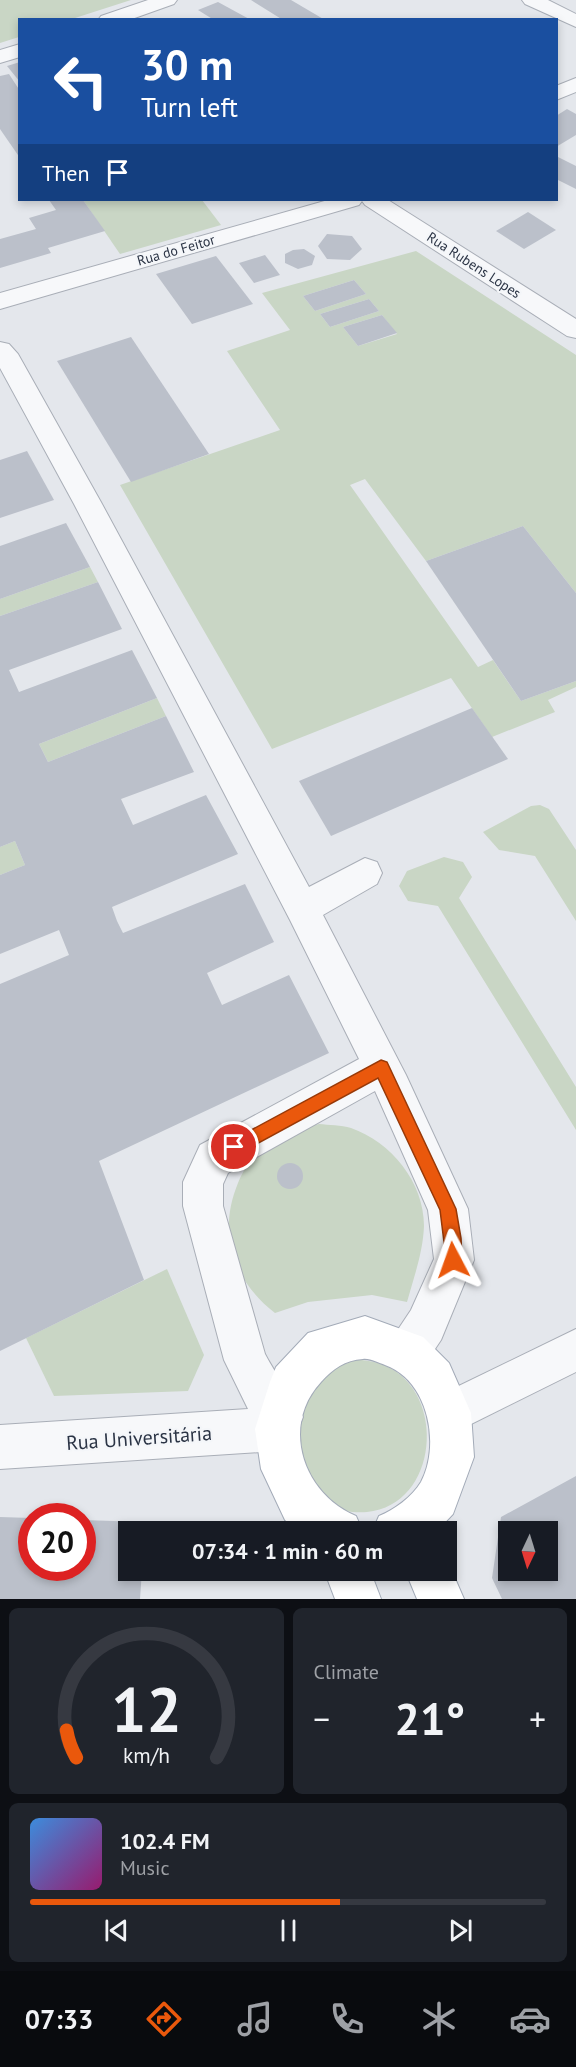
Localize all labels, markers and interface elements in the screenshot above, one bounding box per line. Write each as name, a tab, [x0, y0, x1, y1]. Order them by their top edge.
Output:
text: 30 m	[141, 37, 233, 92]
icon: left	[42, 42, 120, 120]
text: Turn left	[141, 90, 238, 124]
icon: arrive	[101, 156, 134, 189]
text: Then	[42, 159, 89, 187]
street label: Rua Rubens Lopes	[424, 228, 525, 302]
street label: Rua do Feitor	[135, 230, 217, 270]
pin	[208, 1121, 259, 1172]
icon: arrive	[217, 1130, 250, 1163]
position arrow	[421, 1228, 485, 1292]
street label: Rua Universitária	[65, 1420, 213, 1456]
speed limit sign: 20	[18, 1503, 96, 1581]
north arrow	[498, 1521, 558, 1581]
map controls	[498, 1521, 558, 1581]
text: 07:34 · 1 min · 60 m	[192, 1537, 383, 1565]
text: Climate	[314, 1659, 379, 1685]
text: 12	[111, 1668, 182, 1749]
text: 21°	[394, 1689, 465, 1747]
text: −	[314, 1697, 330, 1740]
text: +	[529, 1697, 546, 1740]
text: km/h	[123, 1741, 170, 1769]
text: 102.4 FM	[120, 1827, 210, 1855]
text: Music	[120, 1855, 169, 1881]
icon: previous	[100, 1914, 133, 1947]
icon: pause	[272, 1914, 305, 1947]
icon: next	[444, 1914, 477, 1947]
icon: directions	[143, 1998, 185, 2040]
icon: music	[234, 1998, 276, 2040]
icon: phone	[326, 1998, 368, 2040]
icon: climate	[418, 1998, 460, 2040]
icon: car	[509, 1998, 551, 2040]
text: 07:33	[25, 2002, 93, 2036]

